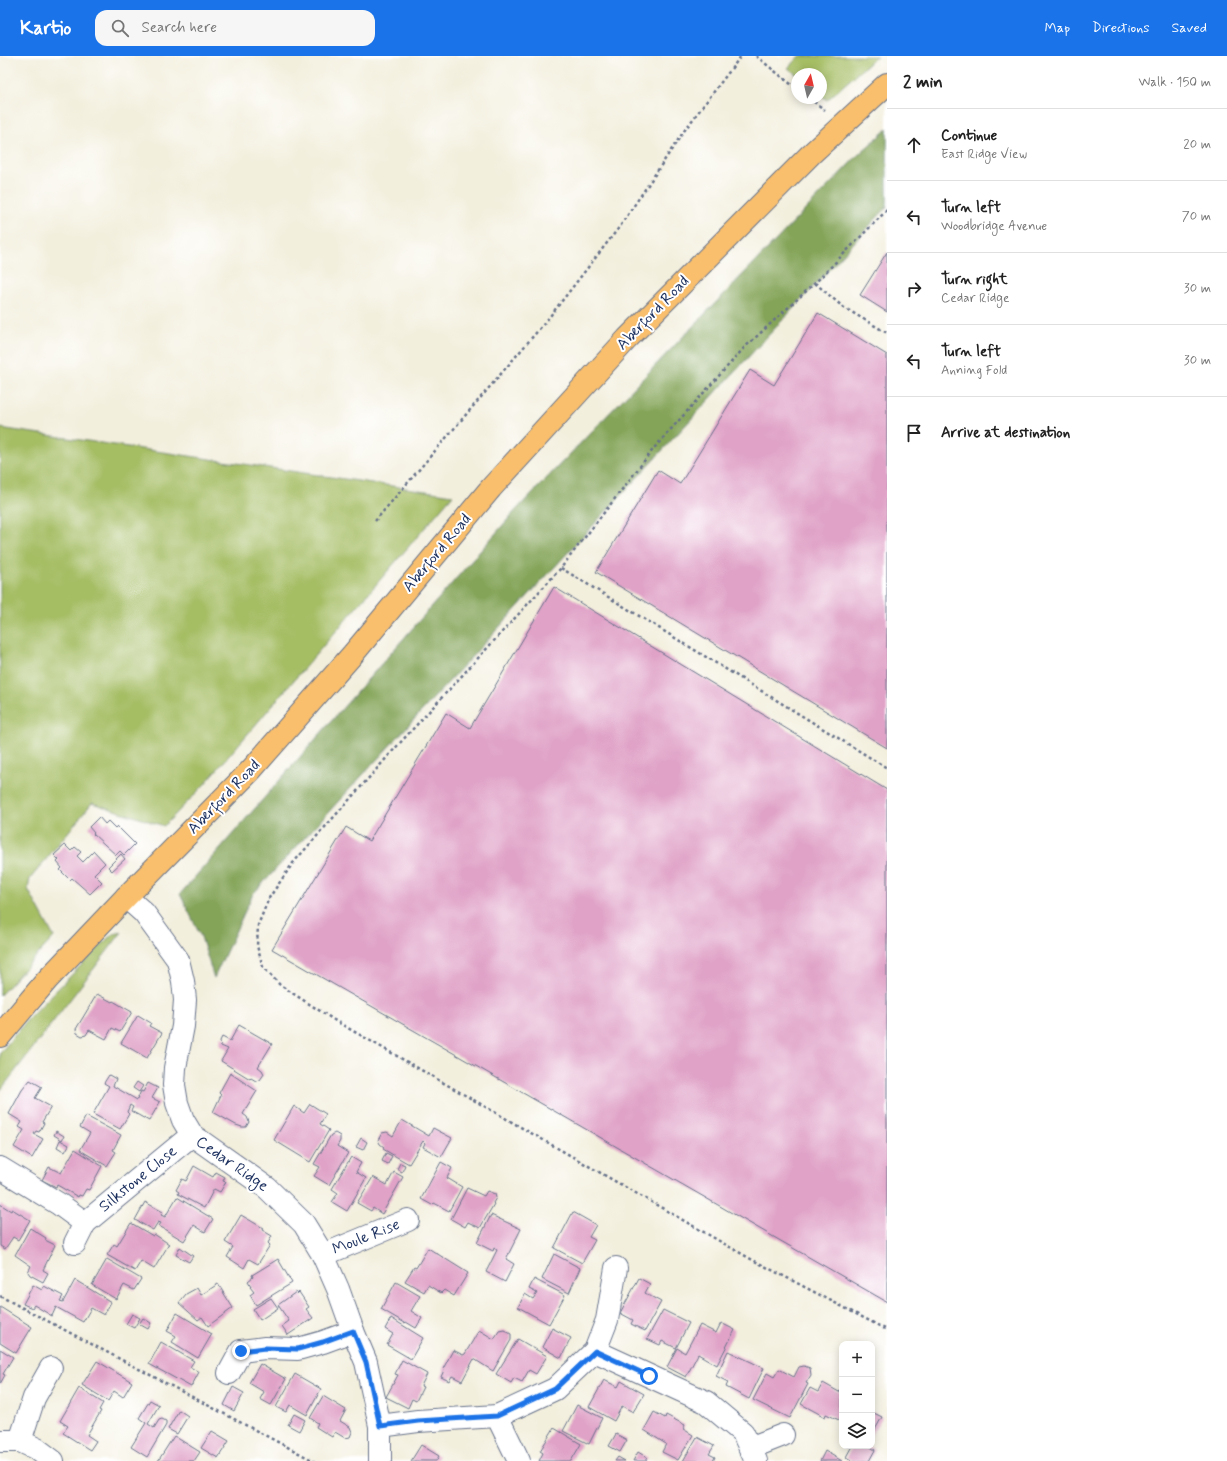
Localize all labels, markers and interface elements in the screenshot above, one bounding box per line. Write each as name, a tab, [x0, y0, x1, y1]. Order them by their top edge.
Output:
search box	[95, 10, 375, 46]
text: Kartio	[20, 16, 71, 41]
icon: search	[109, 17, 131, 39]
text: Search here	[141, 18, 217, 38]
text: Map	[1044, 19, 1070, 37]
text: Directions	[1092, 19, 1150, 37]
text: Saved	[1172, 19, 1207, 37]
north arrow	[791, 68, 827, 104]
text: 2 min	[903, 71, 943, 93]
text: Walk · 150 m	[1138, 74, 1211, 91]
text: Continue	[941, 126, 997, 146]
icon: ahead	[903, 134, 925, 156]
text: 20 m	[1183, 136, 1211, 153]
text: East Ridge View	[941, 146, 1027, 163]
text: Turn left	[941, 198, 1001, 218]
icon: left	[903, 206, 925, 228]
text: 70 m	[1182, 208, 1211, 225]
text: Woodbridge Avenue	[941, 218, 1047, 235]
text: Turn right	[941, 270, 1008, 290]
street label: Aberford Road	[612, 271, 695, 356]
icon: right	[903, 278, 925, 300]
text: 30 m	[1184, 280, 1211, 297]
text: Cedar Ridge	[941, 290, 1009, 307]
text: Turn left	[941, 342, 1001, 362]
icon: left	[903, 350, 925, 372]
text: 30 m	[1184, 352, 1211, 369]
text: Anning Fold	[941, 362, 1007, 379]
icon: arrive	[903, 422, 925, 444]
text: Arrive at destination	[941, 423, 1070, 443]
street label: Aberford Road	[398, 509, 478, 598]
street label: Aberford Road	[183, 755, 266, 840]
street label: Cedar Ridge	[191, 1131, 273, 1198]
street label: Silkstone Close	[94, 1141, 182, 1217]
street label: Moule Rise	[329, 1214, 403, 1260]
map controls	[839, 1341, 875, 1449]
button: +	[839, 1341, 875, 1377]
route end	[232, 1342, 250, 1360]
route start	[640, 1367, 658, 1385]
button: −	[839, 1377, 875, 1413]
button: layers	[839, 1413, 875, 1449]

